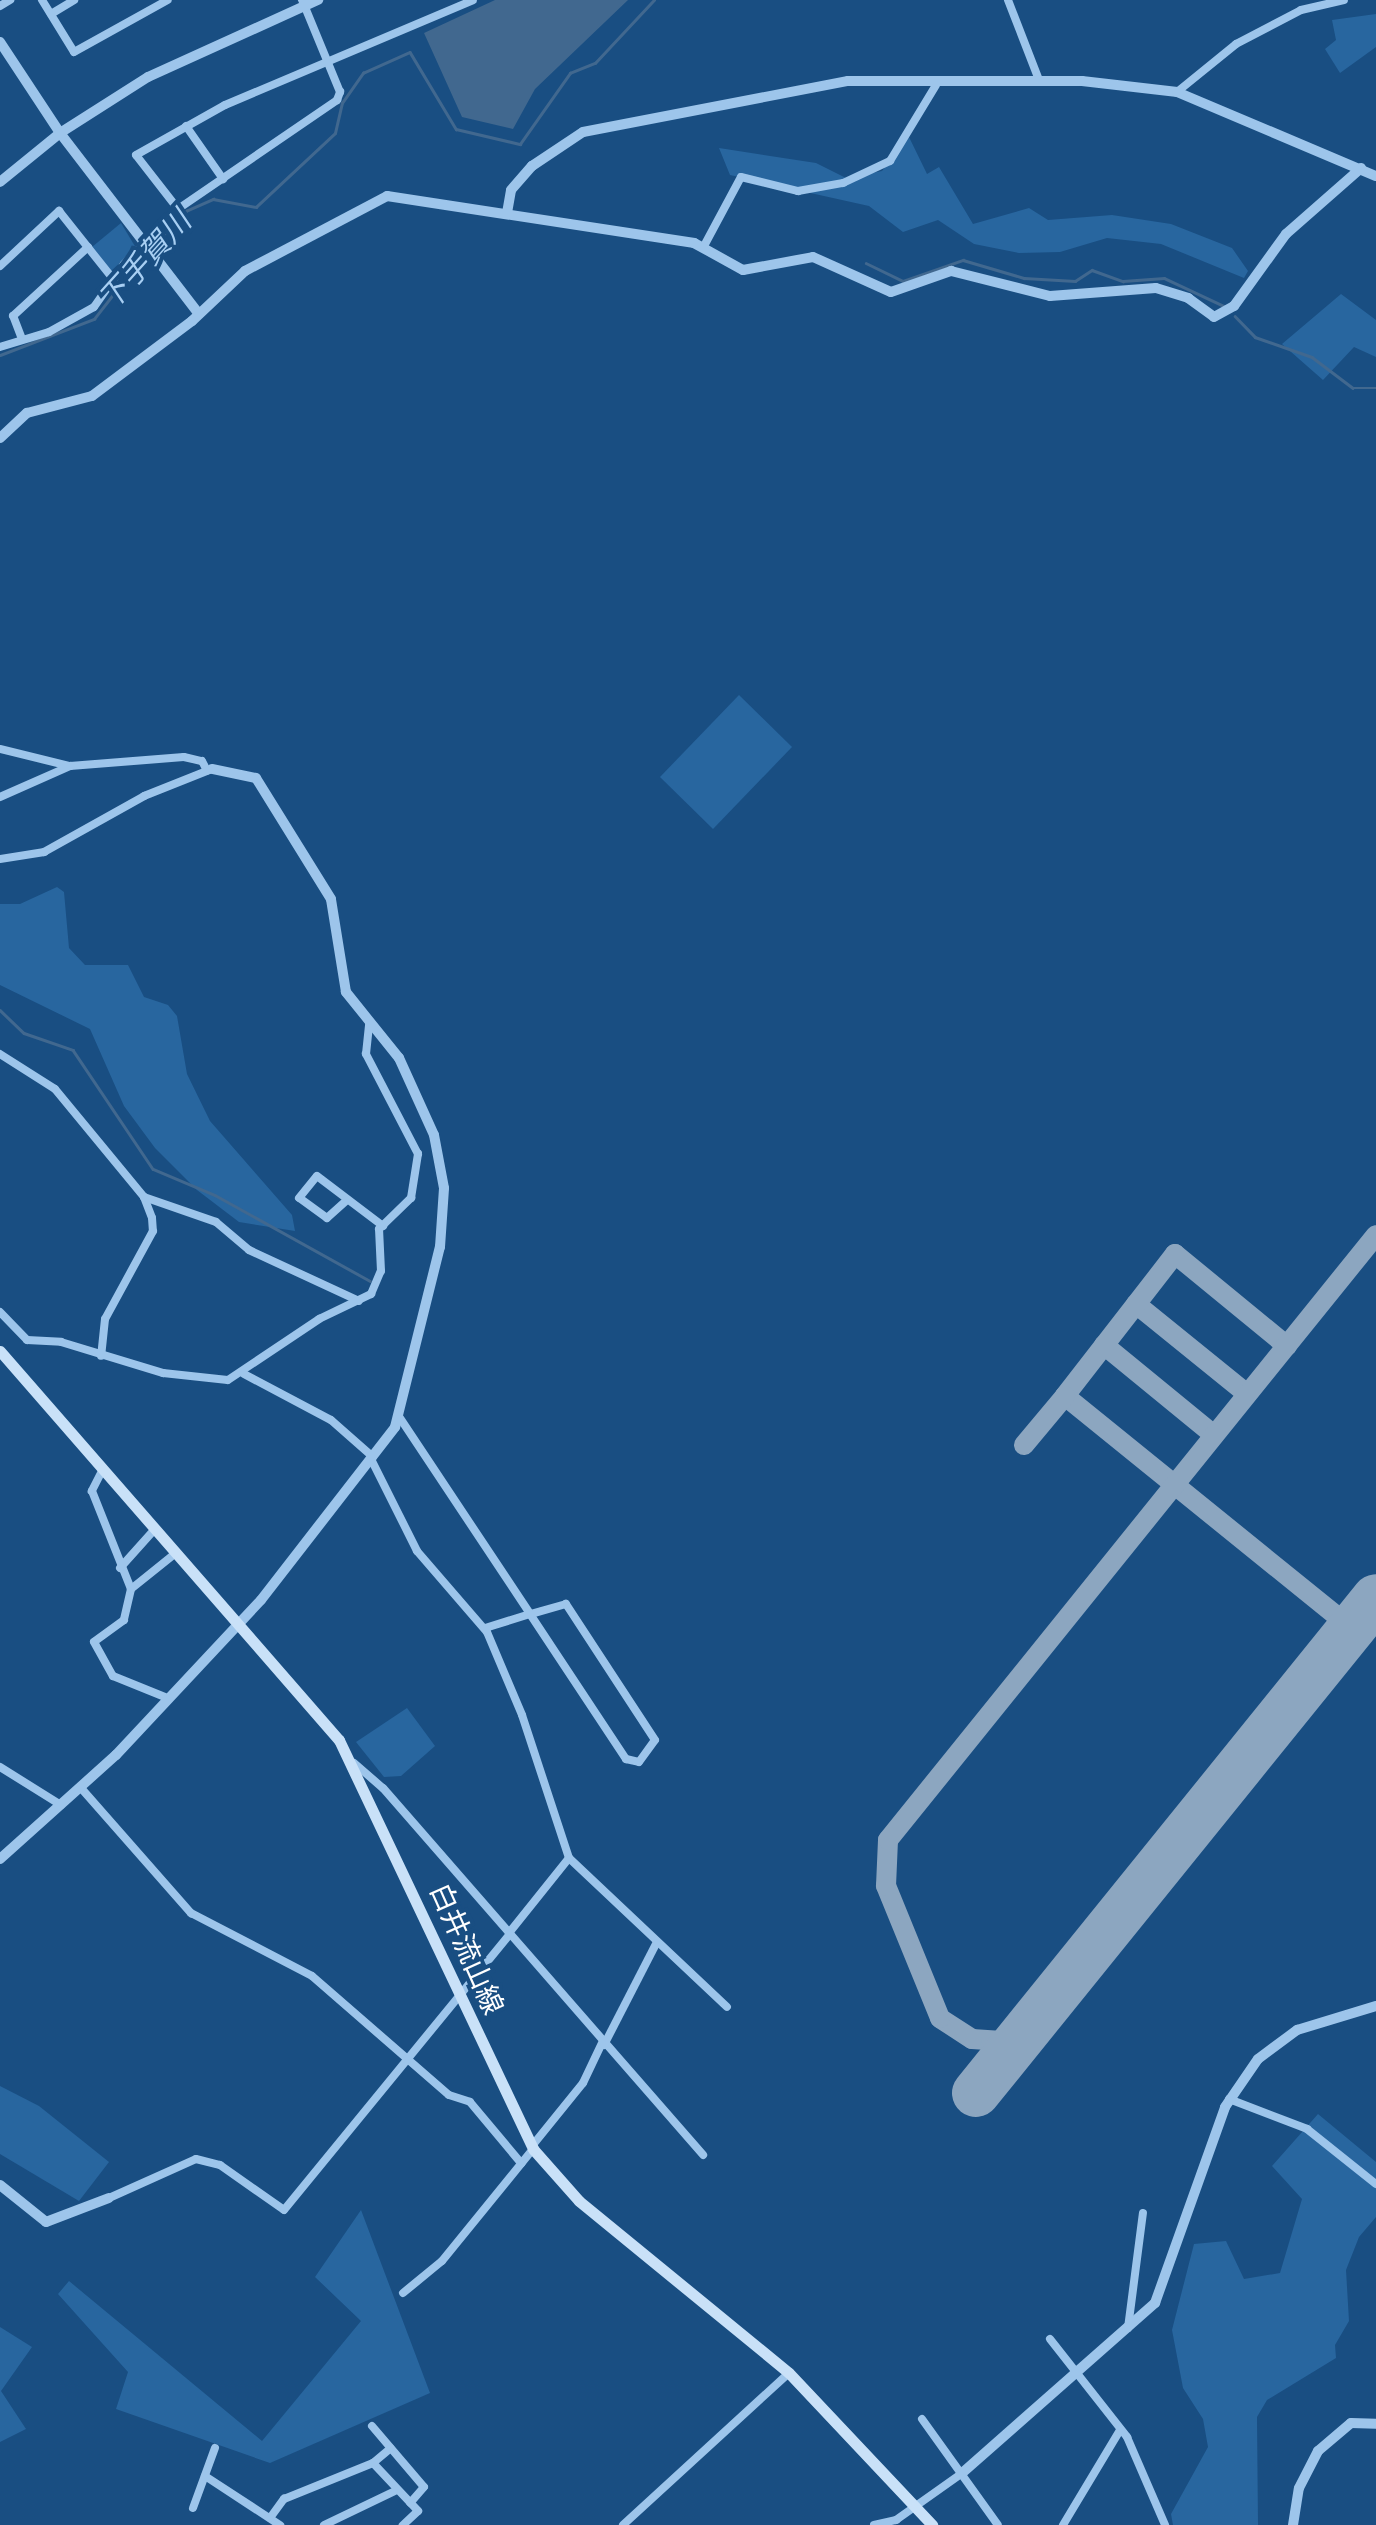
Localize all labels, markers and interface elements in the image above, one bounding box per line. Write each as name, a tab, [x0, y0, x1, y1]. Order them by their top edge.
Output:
water label: 下手賀川	[92, 204, 200, 318]
street label: 白井流山線	[422, 1878, 510, 2020]

